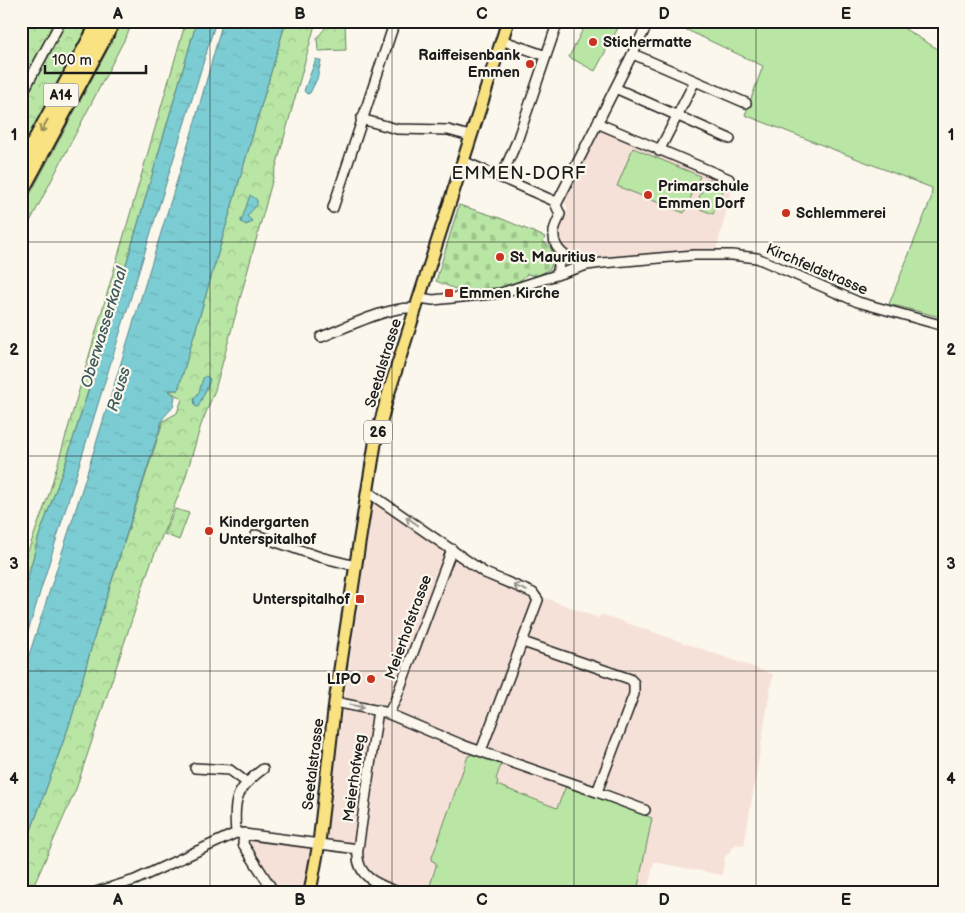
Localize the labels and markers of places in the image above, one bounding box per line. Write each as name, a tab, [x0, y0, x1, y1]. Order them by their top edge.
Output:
place label: Stichermatte	[603, 33, 692, 52]
marker: Stichermatte	[587, 36, 599, 48]
place label: Raiffeisenbank Emmen	[418, 46, 520, 82]
marker: Raiffeisenbank Emmen	[524, 58, 536, 70]
place label: Primarschule Emmen Dorf	[658, 177, 749, 213]
marker: Primarschule Emmen Dorf	[642, 189, 654, 201]
place label: Schlemmerei	[796, 204, 886, 223]
marker: Schlemmerei	[780, 207, 792, 219]
place label: St. Mauritius	[510, 248, 596, 267]
marker: St. Mauritius	[494, 251, 506, 263]
place label: Emmen Kirche	[459, 284, 560, 303]
marker: Emmen Kirche	[443, 287, 455, 299]
place label: Kindergarten Unterspitalhof	[219, 513, 317, 549]
marker: Kindergarten Unterspitalhof	[203, 525, 215, 537]
place label: Unterspitalhof	[253, 590, 350, 609]
marker: Unterspitalhof	[354, 593, 366, 605]
place label: LIPO	[327, 670, 361, 689]
marker: LIPO	[365, 673, 377, 685]

